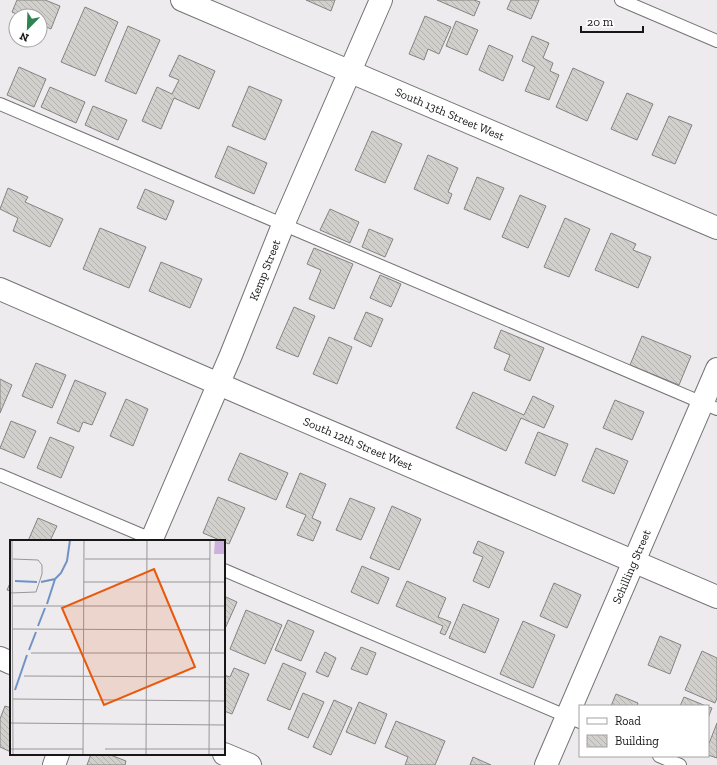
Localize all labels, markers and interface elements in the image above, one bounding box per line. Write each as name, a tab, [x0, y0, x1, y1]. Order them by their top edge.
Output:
north arrow	[8, 8, 48, 48]
scale bar	[581, 8, 643, 34]
text: 20 m	[587, 15, 614, 29]
text: N	[17, 29, 31, 44]
street label: South 13th Street West	[393, 85, 507, 144]
street label: Kemp Street	[247, 237, 284, 303]
street label: South 12th Street West	[301, 414, 415, 473]
street label: Schilling Street	[609, 527, 654, 606]
inset map	[10, 540, 225, 755]
legend	[579, 705, 709, 757]
text: Road	[615, 714, 641, 728]
text: Building	[615, 734, 659, 748]

